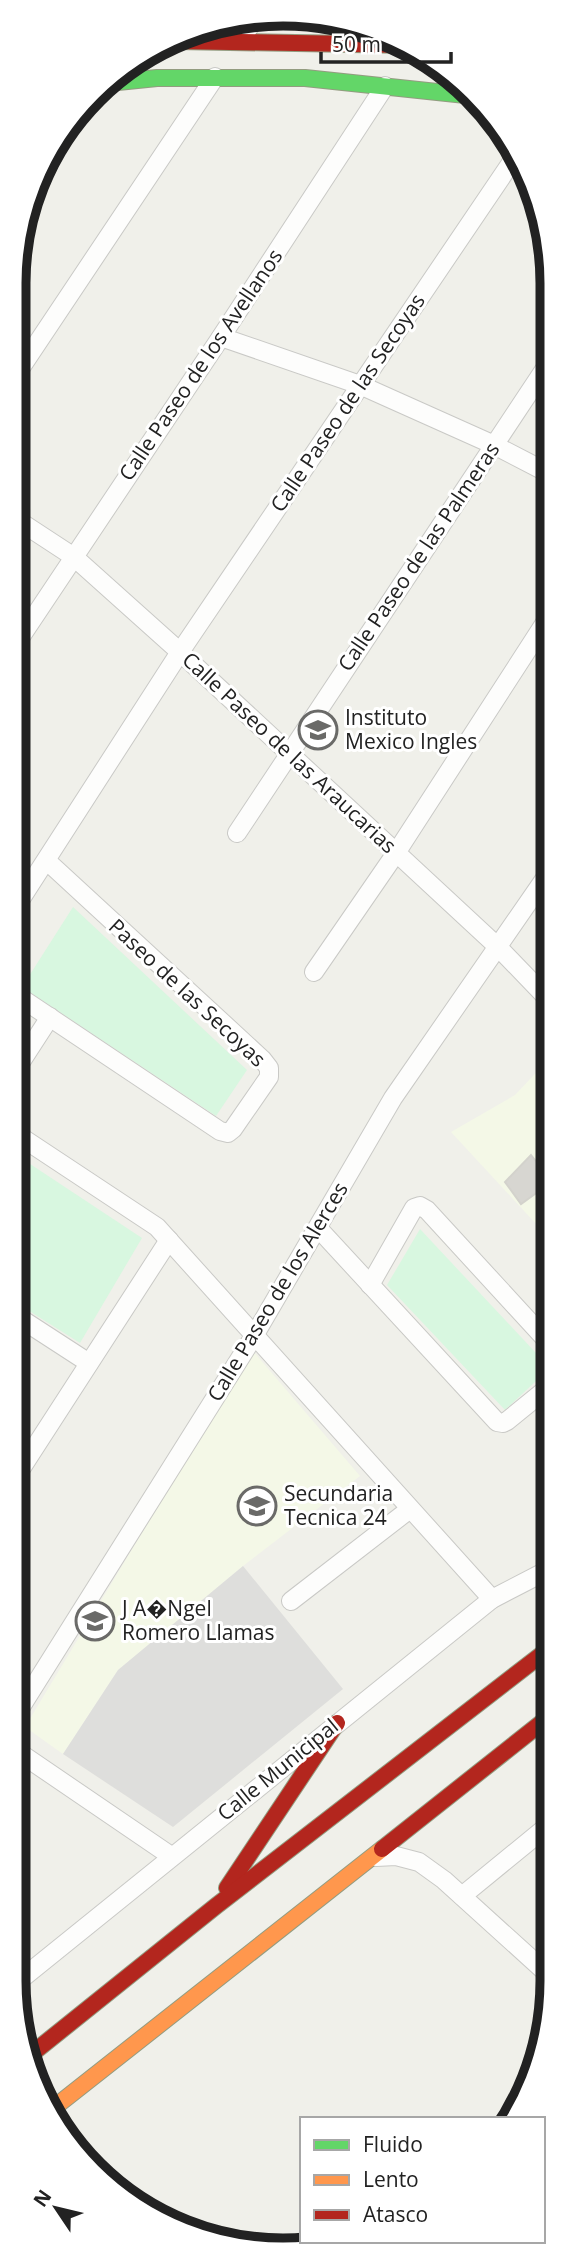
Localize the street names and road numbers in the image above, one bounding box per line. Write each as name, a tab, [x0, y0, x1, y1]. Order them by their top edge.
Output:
street label: Calle Paseo de los Avellanos	[112, 243, 288, 486]
street label: Calle Paseo de las Secoyas	[264, 288, 431, 517]
street label: Calle Paseo de las Palmeras	[331, 436, 505, 676]
street label: Calle Paseo de las Araucarias	[177, 645, 403, 859]
street label: Paseo de las Secoyas	[103, 912, 272, 1072]
street label: Calle Paseo de los Alerces	[200, 1177, 354, 1406]
street label: Calle Municipal	[211, 1712, 344, 1827]

